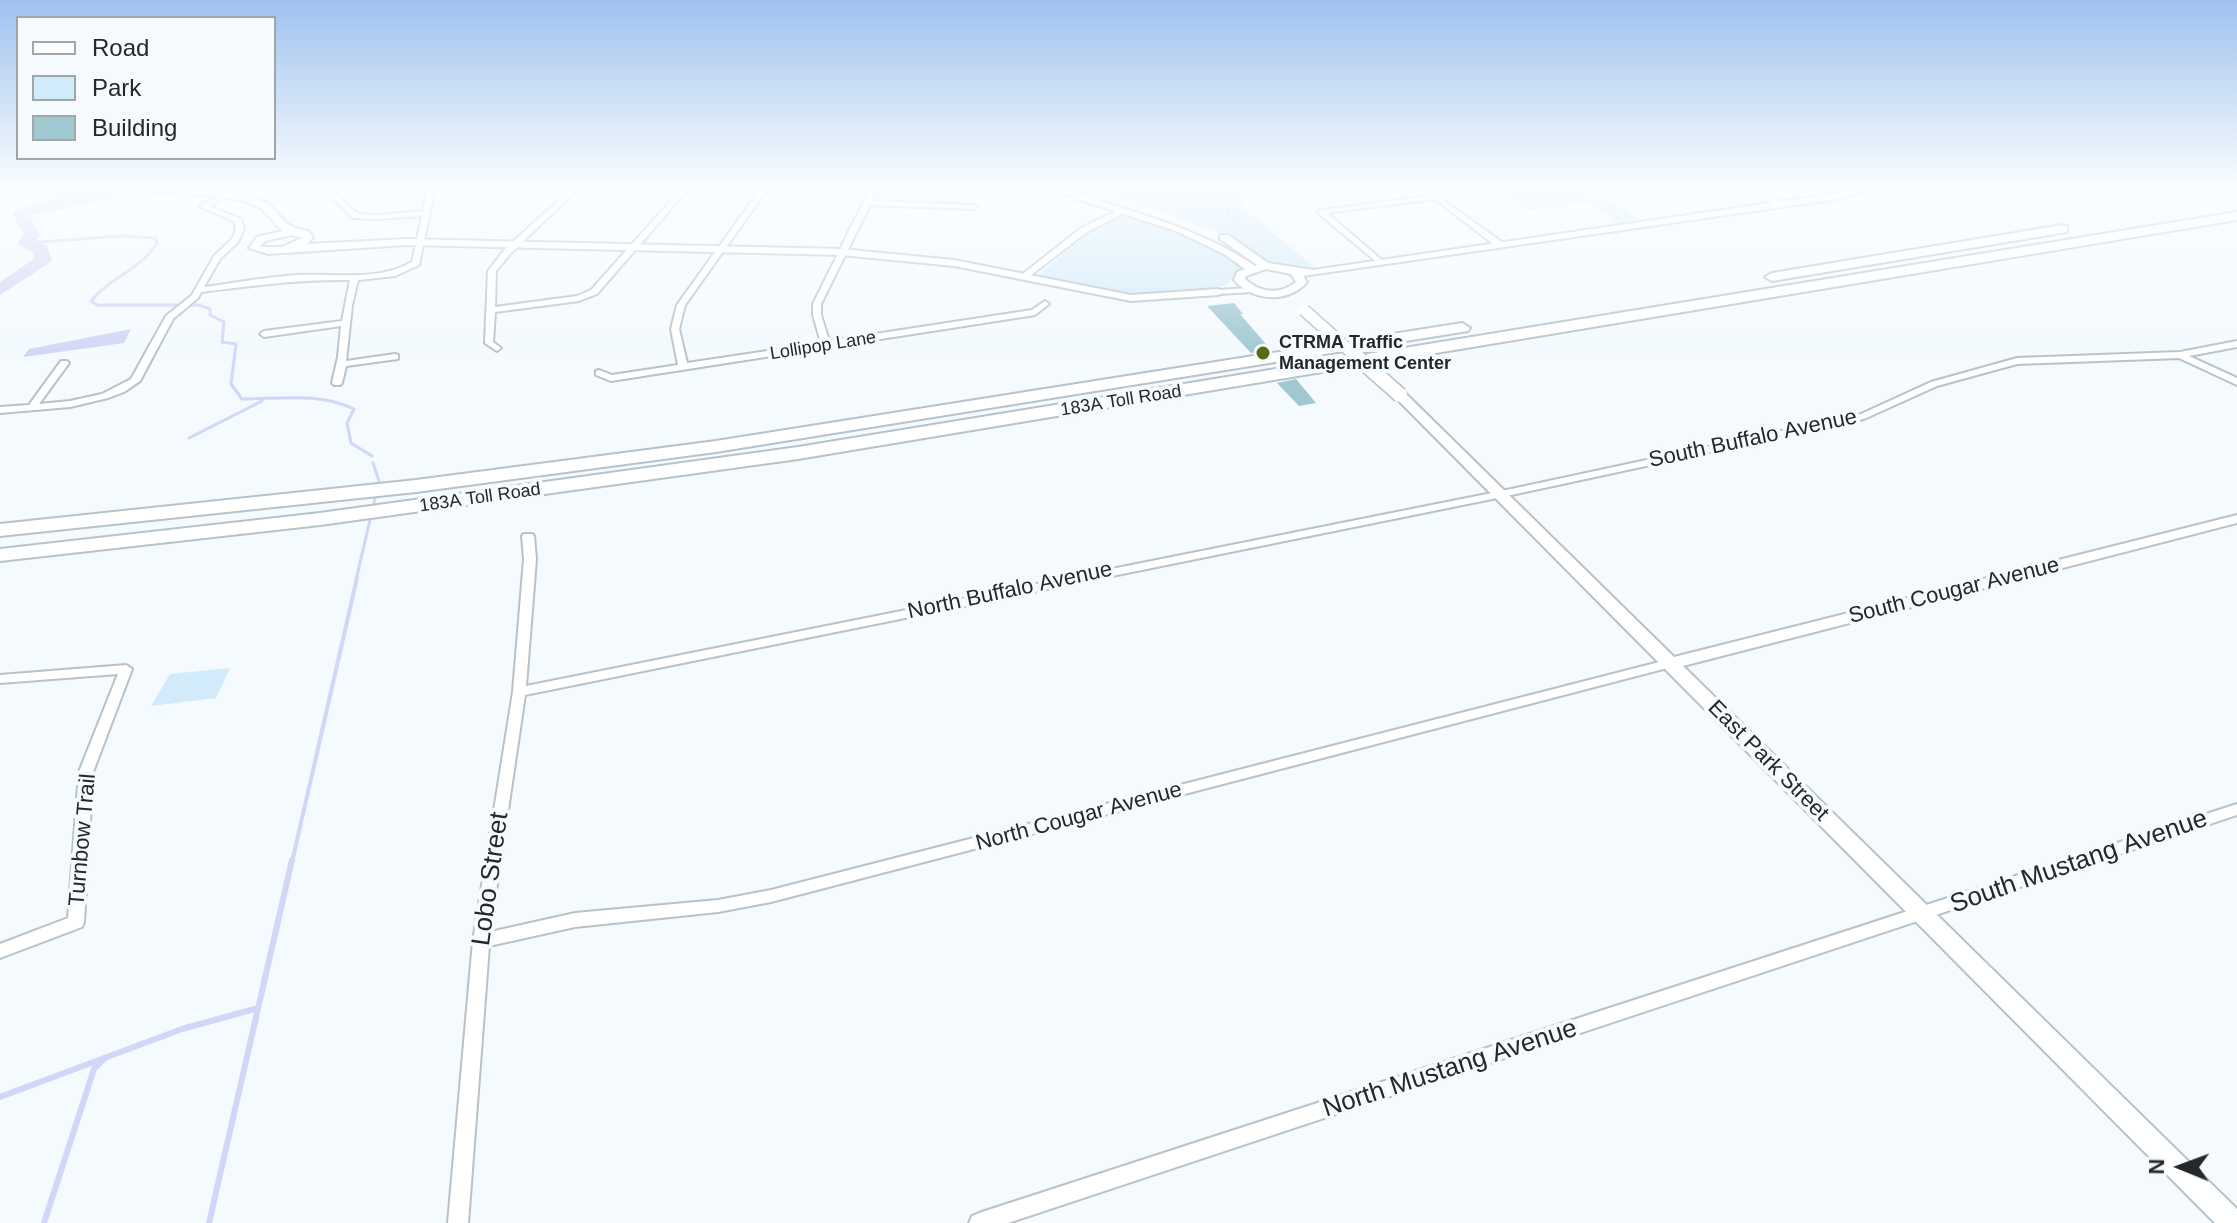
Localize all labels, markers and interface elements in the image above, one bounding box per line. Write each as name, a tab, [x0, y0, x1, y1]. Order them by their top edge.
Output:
legend	[16, 16, 276, 160]
text: Road	[92, 34, 149, 61]
text: Park	[92, 74, 141, 101]
text: Building	[92, 114, 177, 141]
street label: Lollipop Lane	[768, 327, 878, 365]
place label: CTRMA Traffic Management Center	[1279, 332, 1451, 374]
marker: CTRMA Traffic Management Center	[1254, 344, 1272, 362]
street label: 183A Toll Road	[1059, 381, 1183, 421]
street label: South Buffalo Avenue	[1647, 404, 1859, 474]
street label: 183A Toll Road	[418, 479, 542, 517]
street label: South Cougar Avenue	[1846, 552, 2062, 630]
street label: North Buffalo Avenue	[905, 556, 1115, 626]
street label: East Park Street	[1702, 695, 1834, 827]
street label: Turnbow Trail	[64, 773, 102, 907]
street label: North Cougar Avenue	[973, 777, 1185, 857]
street label: South Mustang Avenue	[1946, 803, 2212, 921]
street label: Lobo Street	[466, 810, 516, 948]
street label: North Mustang Avenue	[1319, 1013, 1581, 1125]
north arrow	[2141, 1127, 2221, 1207]
text: N	[2144, 1158, 2169, 1175]

